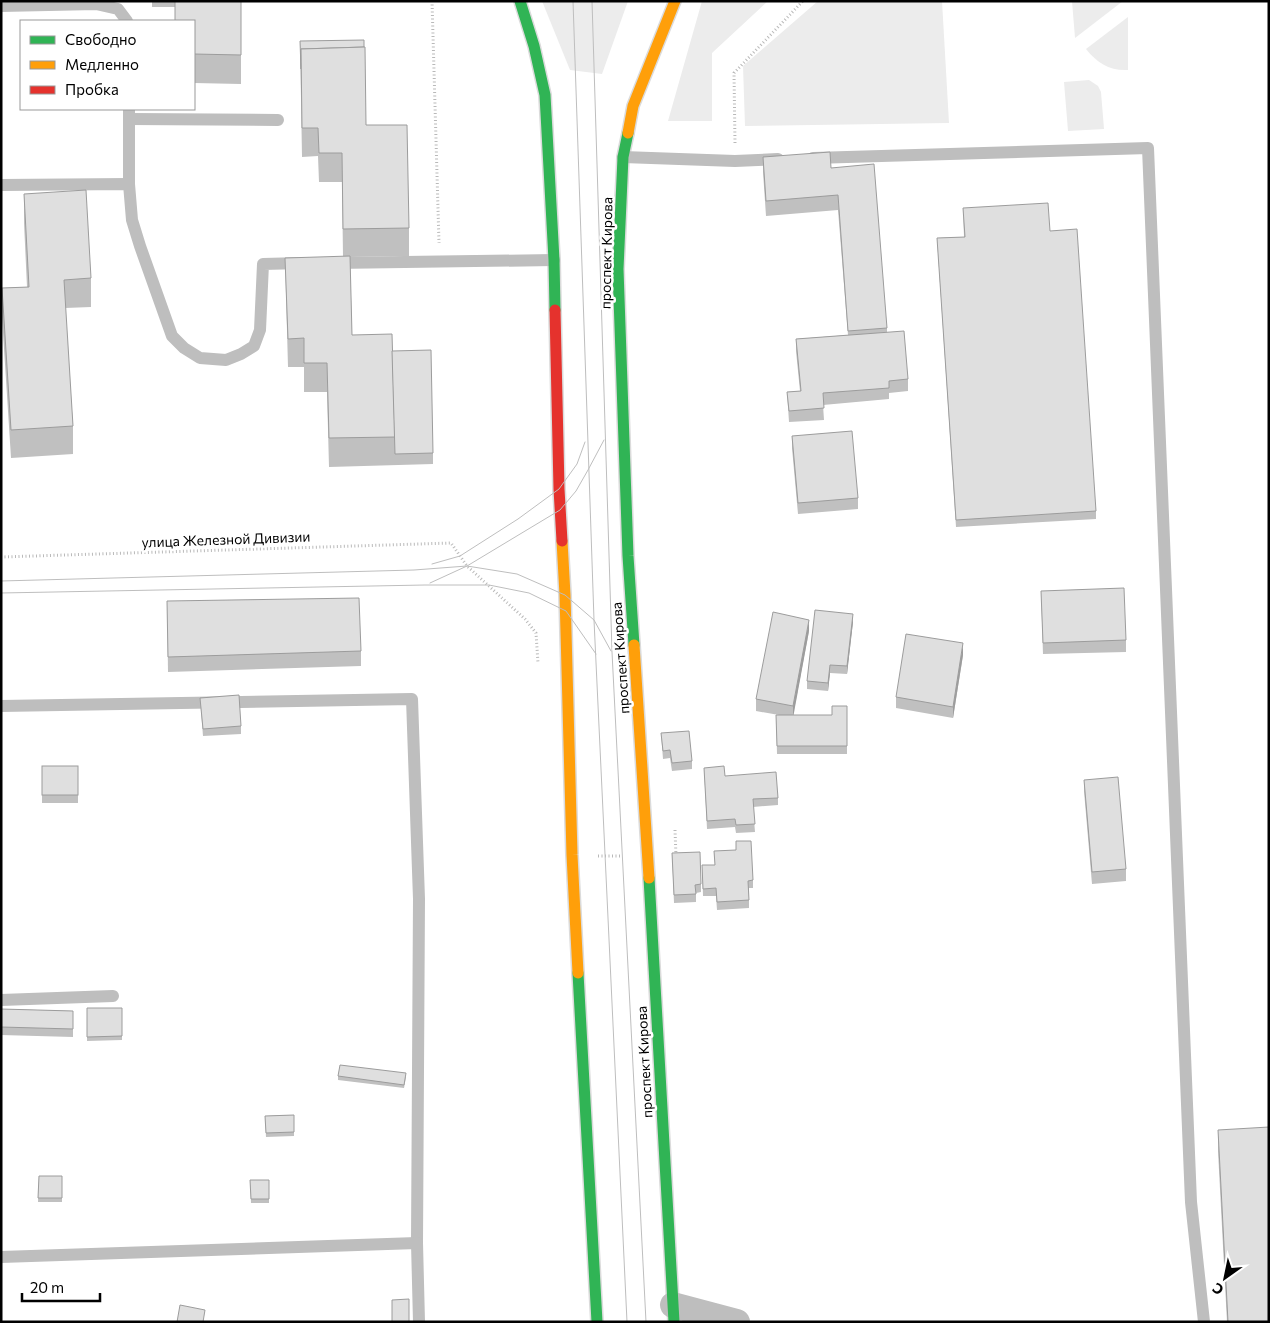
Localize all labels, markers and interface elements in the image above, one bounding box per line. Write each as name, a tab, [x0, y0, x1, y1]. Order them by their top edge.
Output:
legend	[20, 20, 195, 110]
text: Свободно	[65, 30, 136, 48]
text: Медленно	[65, 55, 139, 73]
text: Пробка	[65, 80, 119, 98]
street label: проспект Кирова	[597, 197, 615, 309]
street label: улица Железной Дивизии	[141, 528, 311, 550]
street label: проспект Кирова	[608, 601, 632, 715]
street label: проспект Кирова	[633, 1006, 655, 1118]
north arrow	[1200, 1253, 1250, 1303]
scale bar	[22, 1270, 100, 1302]
text: 20 m	[30, 1278, 64, 1296]
text: С	[1209, 1280, 1226, 1299]

